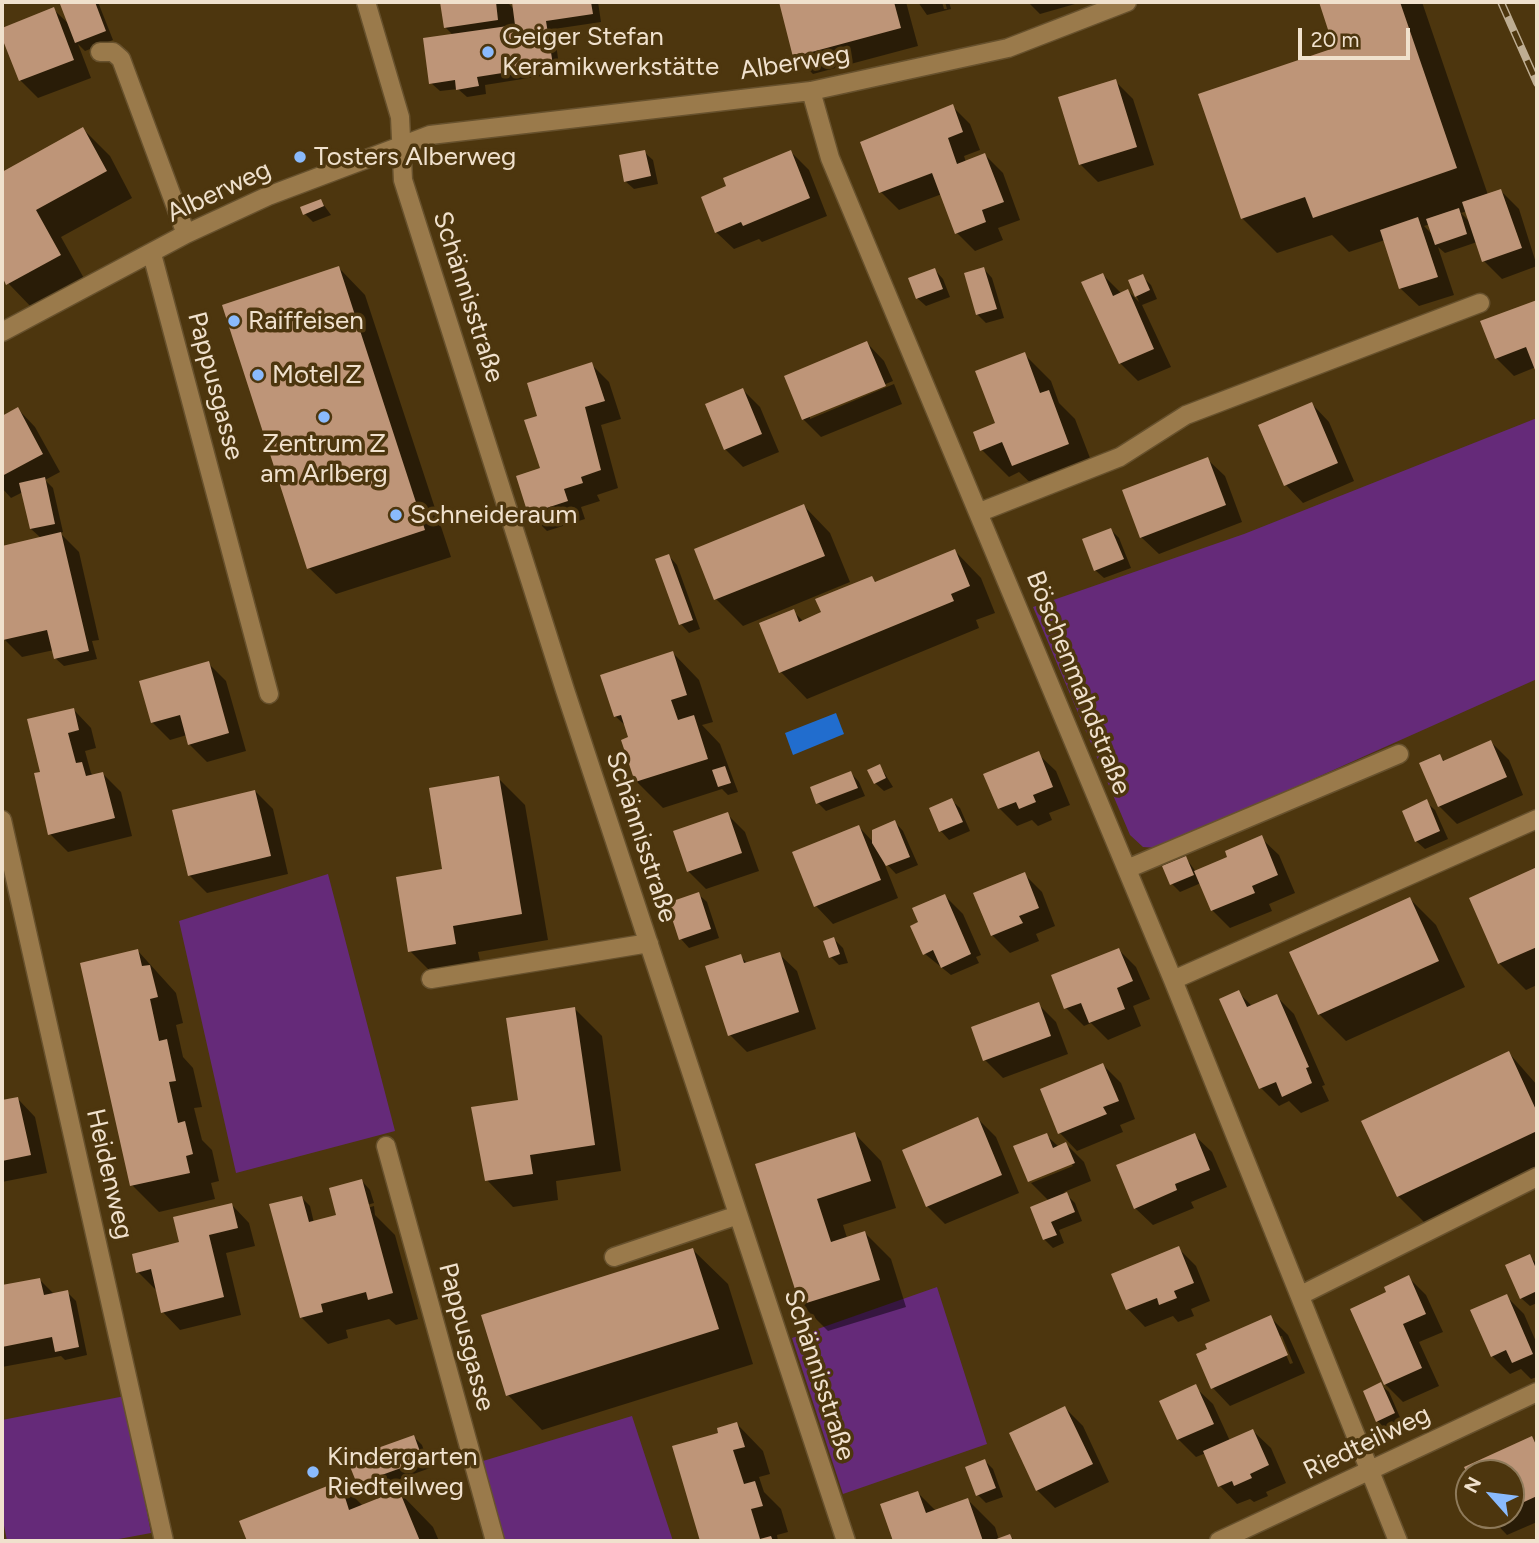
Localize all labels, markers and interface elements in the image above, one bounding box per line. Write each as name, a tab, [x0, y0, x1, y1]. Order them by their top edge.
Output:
scale bar	[1301, 14, 1413, 58]
place label: Geiger Stefan Keramikwerkstätte	[502, 21, 719, 82]
text: 20 m	[1311, 27, 1359, 52]
street label: Alberweg	[738, 39, 852, 87]
marker: Geiger Stefan Keramikwerkstätte	[480, 44, 496, 60]
place label: Tosters Alberweg	[314, 141, 516, 173]
marker: Tosters Alberweg	[292, 149, 308, 165]
street label: Alberweg	[162, 154, 276, 230]
street label: Schännisstraße	[426, 208, 510, 386]
place label: Raiffeisen	[248, 305, 364, 337]
street label: Pappusgasse	[180, 308, 250, 464]
marker: Raiffeisen	[226, 313, 242, 329]
place label: Motel Z	[272, 359, 362, 391]
marker: Motel Z	[250, 367, 266, 383]
marker: Zentrum Z am Arlberg	[316, 409, 332, 425]
place label: Zentrum Z am Arlberg	[260, 428, 388, 490]
place label: Schneideraum	[410, 499, 577, 531]
marker: Schneideraum	[388, 507, 404, 523]
street label: Böschenmahdstraße	[1019, 567, 1137, 799]
street label: Schännisstraße	[599, 748, 683, 926]
street label: Heidenweg	[79, 1106, 139, 1242]
street label: Pappusgasse	[431, 1259, 501, 1415]
street label: Schännisstraße	[777, 1286, 861, 1464]
street label: Riedteilweg	[1299, 1399, 1435, 1487]
place label: Kindergarten Riedteilweg	[327, 1441, 477, 1502]
north arrow	[1455, 1459, 1525, 1529]
marker: Kindergarten Riedteilweg	[305, 1464, 321, 1480]
text: N	[1459, 1473, 1486, 1497]

